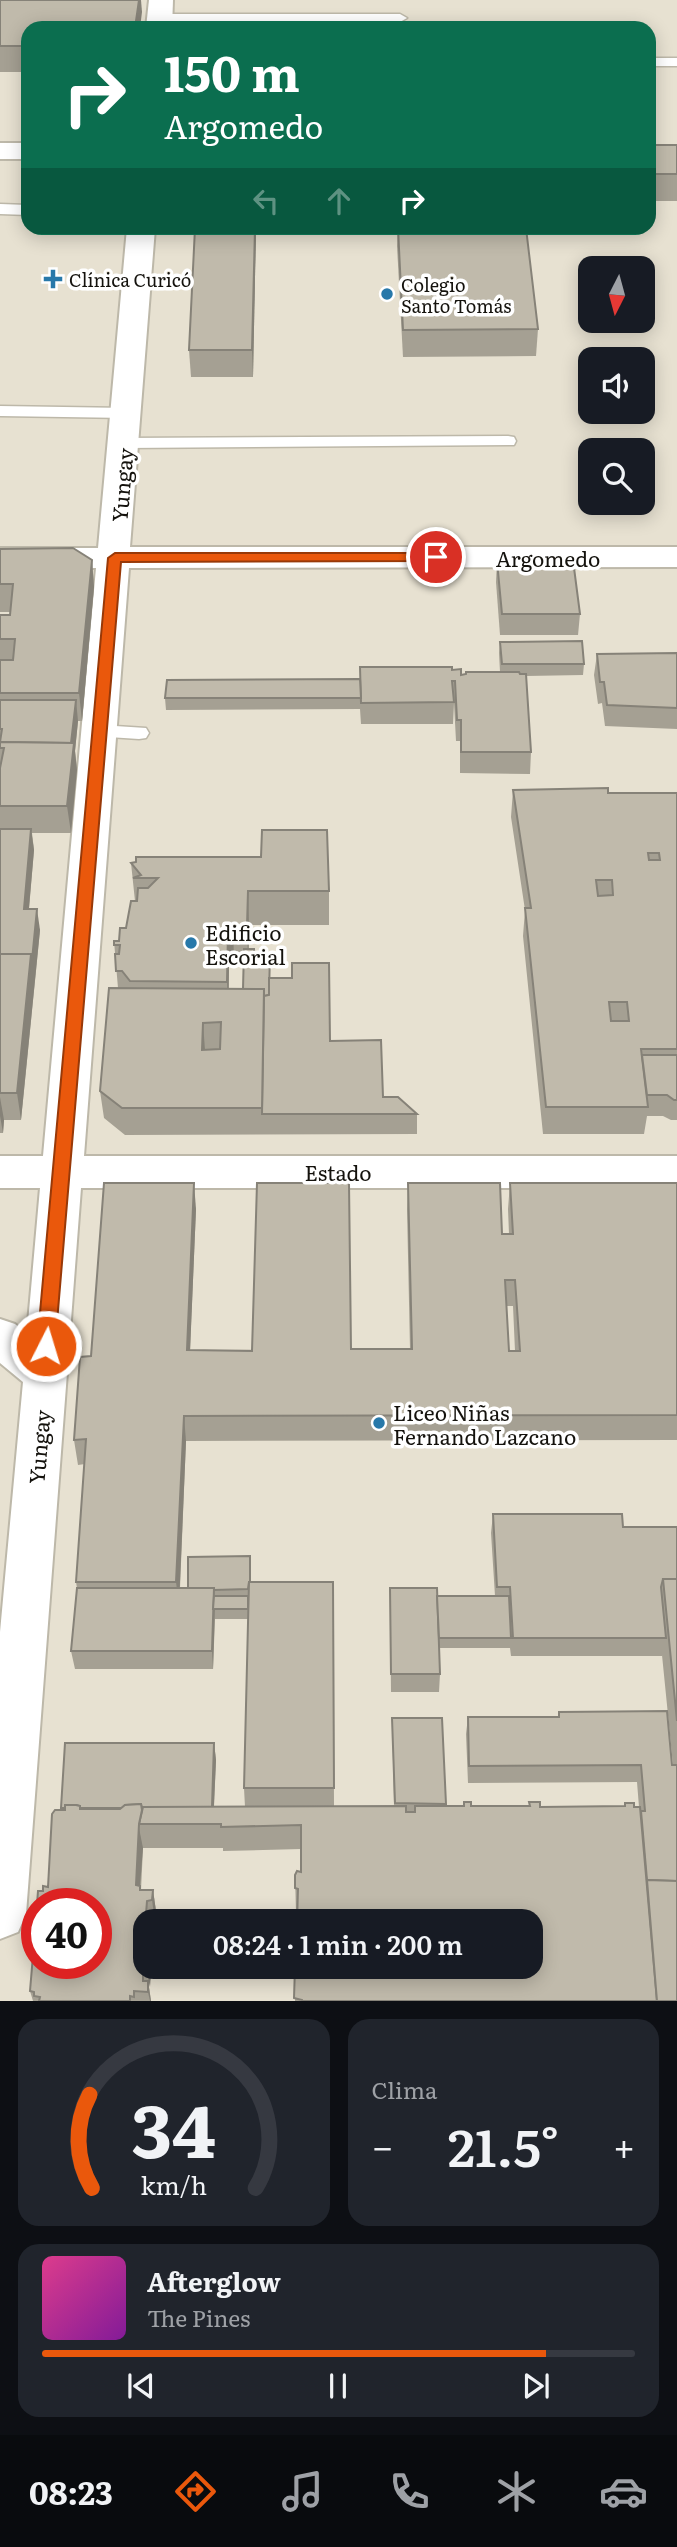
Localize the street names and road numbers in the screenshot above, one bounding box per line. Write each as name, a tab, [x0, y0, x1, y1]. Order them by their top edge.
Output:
street label: Yungay	[102, 446, 140, 523]
street label: Argomedo	[496, 542, 600, 573]
street label: Estado	[304, 1156, 372, 1187]
street label: Yungay	[19, 1408, 57, 1485]

